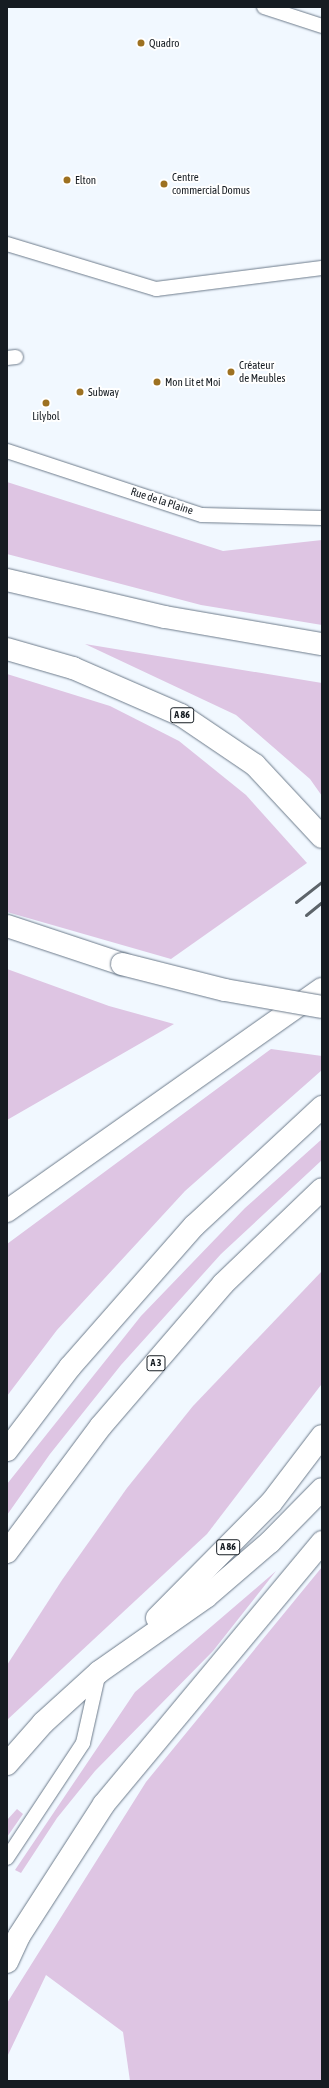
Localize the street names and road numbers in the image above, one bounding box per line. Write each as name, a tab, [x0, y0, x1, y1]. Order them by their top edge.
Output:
street label: Rue de la Plaine	[129, 485, 195, 517]
road number: A 86	[170, 707, 194, 723]
road number: A 3	[146, 1355, 166, 1371]
road number: A 86	[216, 1539, 240, 1555]

